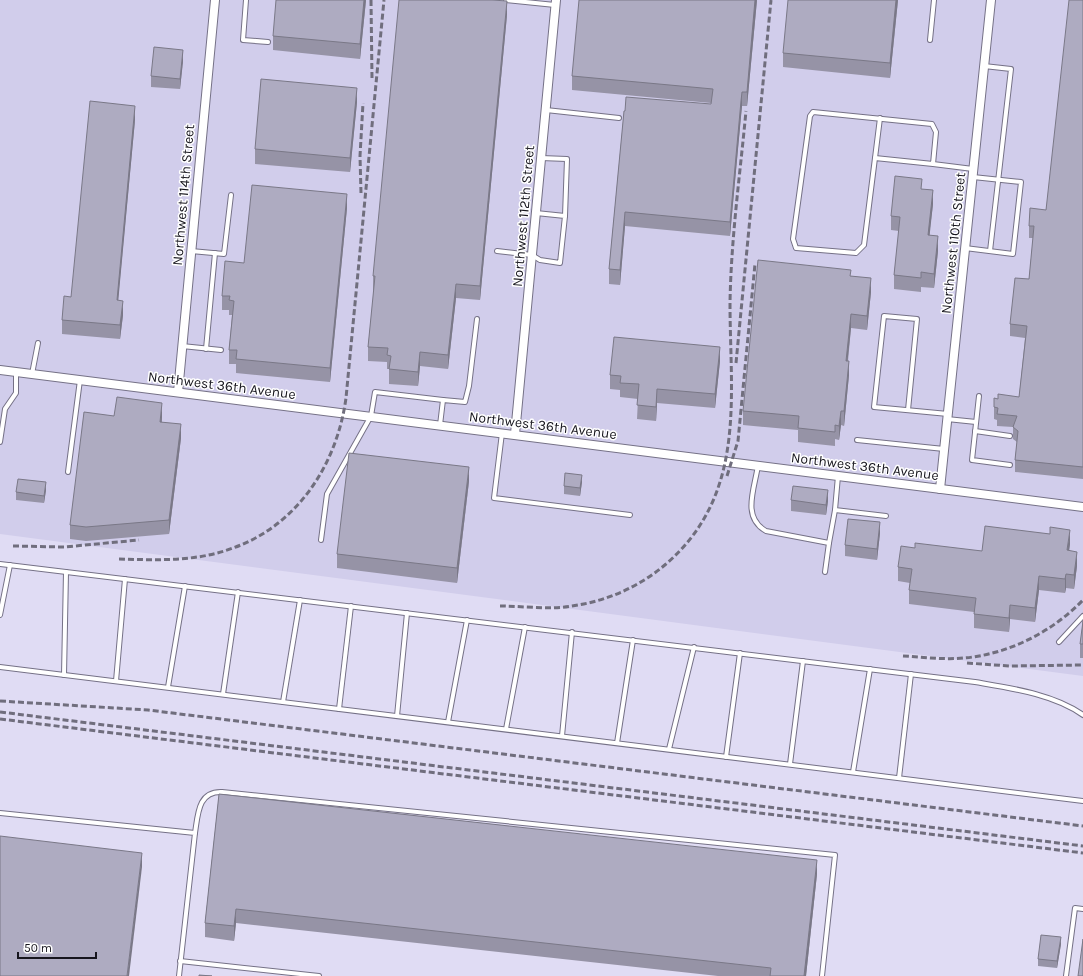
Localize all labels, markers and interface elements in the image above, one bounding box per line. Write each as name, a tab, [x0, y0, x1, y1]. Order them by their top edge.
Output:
street label: Northwest 114th Street	[169, 124, 198, 266]
street label: Northwest 112th Street	[509, 145, 538, 288]
street label: Northwest 110th Street	[938, 171, 969, 315]
street label: Northwest 36th Avenue	[147, 368, 297, 403]
street label: Northwest 36th Avenue	[468, 408, 618, 443]
street label: Northwest 36th Avenue	[790, 449, 940, 484]
scale bar	[18, 934, 96, 960]
text: 50 m	[24, 941, 52, 955]

